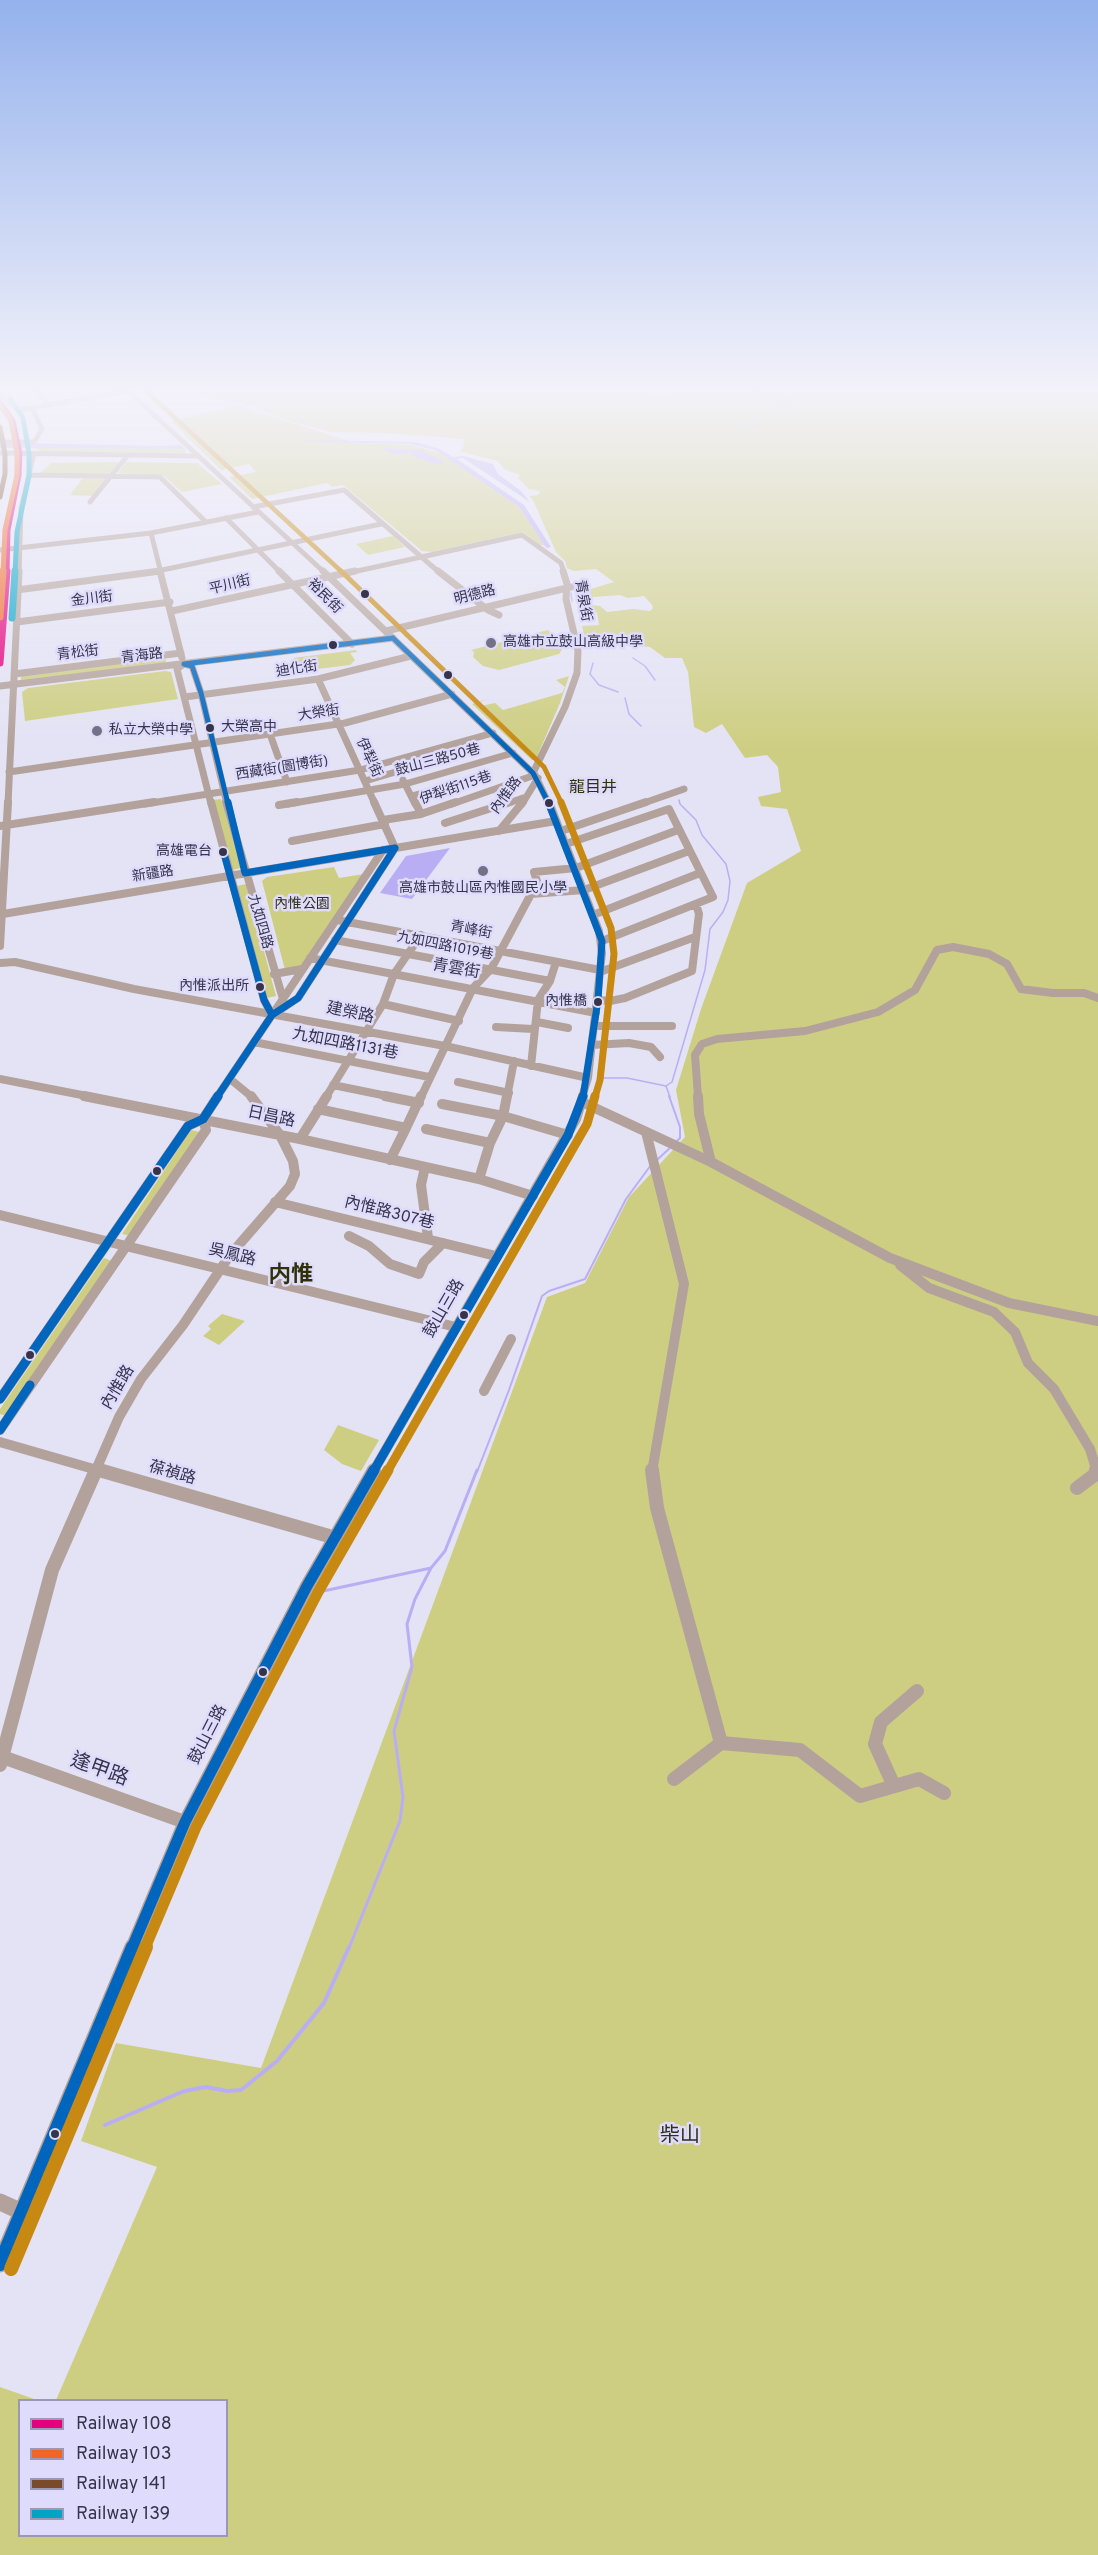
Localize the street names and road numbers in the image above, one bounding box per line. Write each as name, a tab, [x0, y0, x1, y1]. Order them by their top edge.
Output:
street label: 平川街	[208, 573, 252, 599]
street label: 裕民街	[303, 576, 345, 618]
street label: 青泉街	[570, 579, 594, 623]
street label: 明德路	[453, 583, 497, 609]
street label: 金川街	[70, 589, 114, 611]
street label: 青松街	[56, 643, 100, 665]
street label: 青海路	[120, 646, 164, 668]
street label: 迪化街	[275, 658, 319, 682]
street label: 大榮街	[297, 702, 341, 726]
street label: 伊犁街	[352, 735, 384, 781]
street label: 鼓山三路50巷	[393, 742, 483, 780]
street label: 西藏街(圖博街)	[234, 753, 330, 785]
street label: 伊犁街115巷	[418, 769, 494, 809]
street label: 內惟路	[488, 774, 526, 818]
street label: 新疆路	[131, 863, 175, 887]
street label: 九如四路	[243, 893, 275, 951]
street label: 青峰街	[449, 919, 493, 943]
street label: 九如四路1019巷	[395, 929, 495, 965]
street label: 青雲街	[431, 956, 481, 984]
street label: 建榮路	[325, 1000, 375, 1028]
street label: 九如四路1131巷	[290, 1025, 400, 1065]
street label: 日昌路	[246, 1104, 296, 1132]
street label: 內惟路307巷	[342, 1194, 436, 1234]
street label: 吳鳳路	[206, 1241, 258, 1271]
street label: 鼓山三路	[421, 1276, 469, 1342]
street label: 內惟路	[98, 1362, 140, 1414]
street label: 葆禎路	[146, 1458, 198, 1490]
street label: 鼓山三路	[186, 1702, 232, 1768]
street label: 逢甲路	[67, 1749, 131, 1793]

